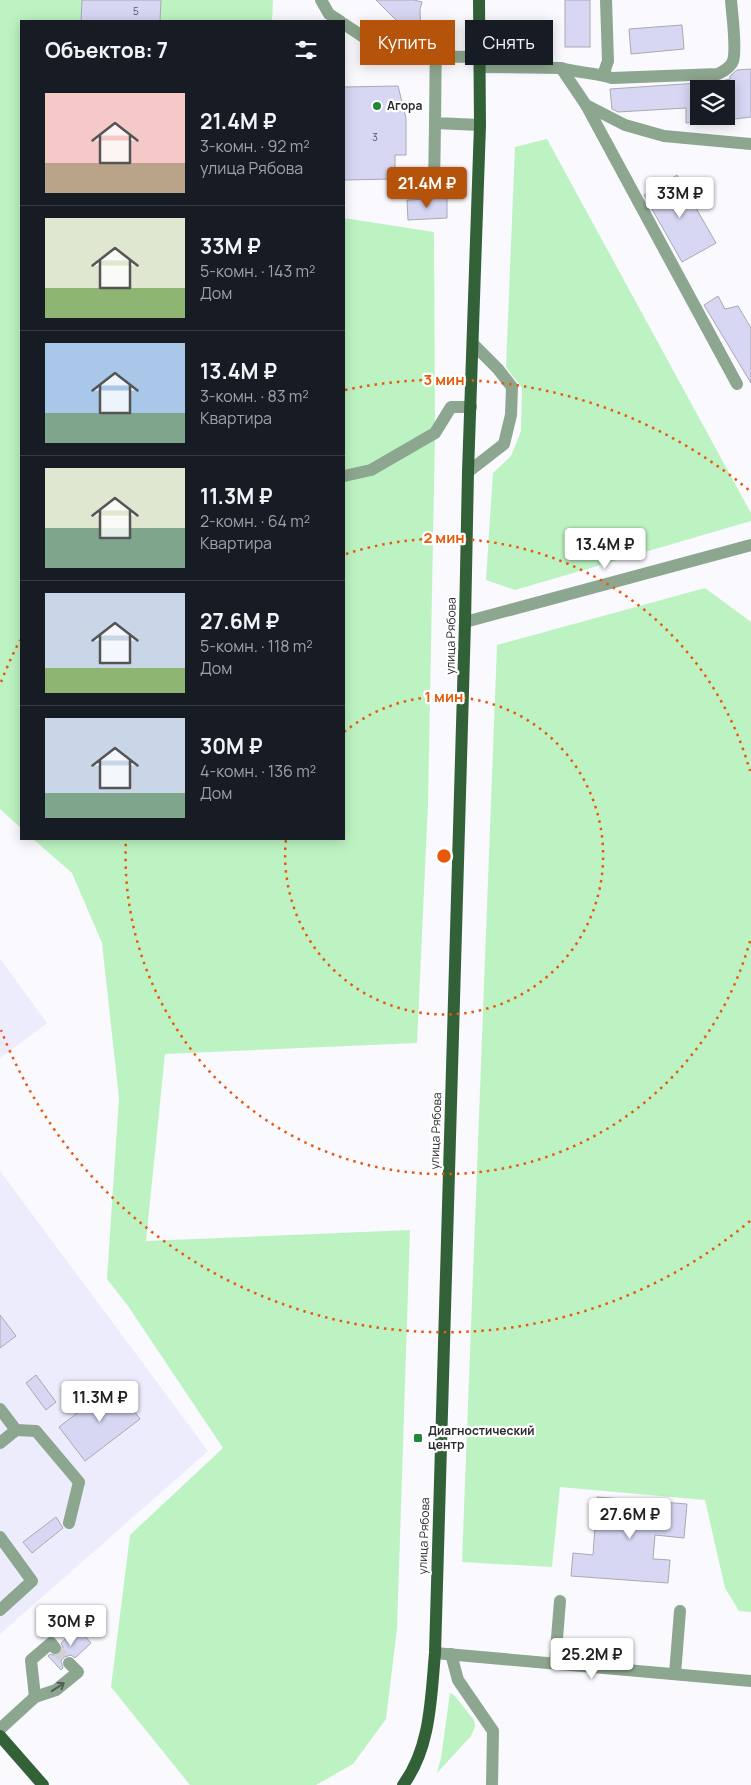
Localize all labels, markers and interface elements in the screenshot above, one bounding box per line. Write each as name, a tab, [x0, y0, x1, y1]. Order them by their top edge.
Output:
house number: 5	[133, 4, 139, 18]
chip: Купить	[360, 20, 455, 65]
chip: Снять	[465, 20, 553, 65]
text: Объектов: 7	[45, 36, 168, 64]
icon: filters	[292, 36, 320, 64]
map controls	[690, 80, 735, 125]
button: layers	[690, 80, 735, 125]
place label: Агора	[387, 97, 422, 114]
marker: Агора	[371, 100, 383, 112]
text: 21.4M ₽	[200, 107, 277, 135]
icon: home	[85, 113, 145, 173]
house number: 3	[372, 130, 378, 144]
text: 3-комн. · 92 m²	[200, 135, 310, 157]
text: улица Рябова	[200, 157, 303, 179]
pin: 21.4M ₽	[381, 166, 473, 209]
text: 21.4M ₽	[398, 172, 456, 194]
pin: 33M ₽	[645, 176, 715, 219]
text: 33M ₽	[657, 182, 703, 204]
text: 33M ₽	[200, 232, 261, 260]
icon: home	[85, 238, 145, 298]
text: 5-комн. · 143 m²	[200, 260, 316, 282]
text: Дом	[200, 282, 232, 304]
text: 13.4M ₽	[200, 357, 277, 385]
icon: home	[85, 363, 145, 423]
text: 3 мин	[423, 369, 465, 390]
text: 3-комн. · 83 m²	[200, 385, 309, 407]
text: Квартира	[200, 407, 272, 429]
text: 11.3M ₽	[200, 482, 273, 510]
icon: home	[85, 488, 145, 548]
text: 2-комн. · 64 m²	[200, 510, 310, 532]
text: 2 мин	[423, 527, 465, 548]
pin: 13.4M ₽	[559, 528, 651, 570]
text: Квартира	[200, 532, 272, 554]
text: 13.4M ₽	[576, 533, 634, 555]
street label: улица Рябова	[441, 597, 460, 675]
text: 27.6M ₽	[200, 607, 279, 635]
icon: home	[85, 613, 145, 673]
text: 5-комн. · 118 m²	[200, 635, 313, 657]
text: Дом	[200, 657, 232, 679]
text: 1 мин	[425, 686, 463, 707]
text: 30M ₽	[200, 732, 263, 760]
icon: home	[85, 738, 145, 798]
text: 4-комн. · 136 m²	[200, 760, 316, 782]
text: Дом	[200, 782, 232, 804]
centre of rings	[435, 847, 453, 865]
street label: улица Рябова	[426, 1092, 445, 1170]
pin: 11.3M ₽	[54, 1380, 146, 1423]
text: 11.3M ₽	[72, 1386, 128, 1408]
place label: Диагностический центр	[428, 1422, 535, 1453]
marker: Диагностический центр	[412, 1432, 424, 1444]
street label: улица Рябова	[414, 1497, 433, 1575]
pin: 27.6M ₽	[584, 1498, 676, 1540]
text: 27.6M ₽	[600, 1503, 660, 1525]
pin: 30M ₽	[36, 1604, 106, 1647]
text: 30M ₽	[47, 1610, 95, 1632]
pin: 25.2M ₽	[546, 1638, 638, 1680]
text: 25.2M ₽	[561, 1643, 623, 1665]
one-way arrow	[51, 1682, 65, 1692]

